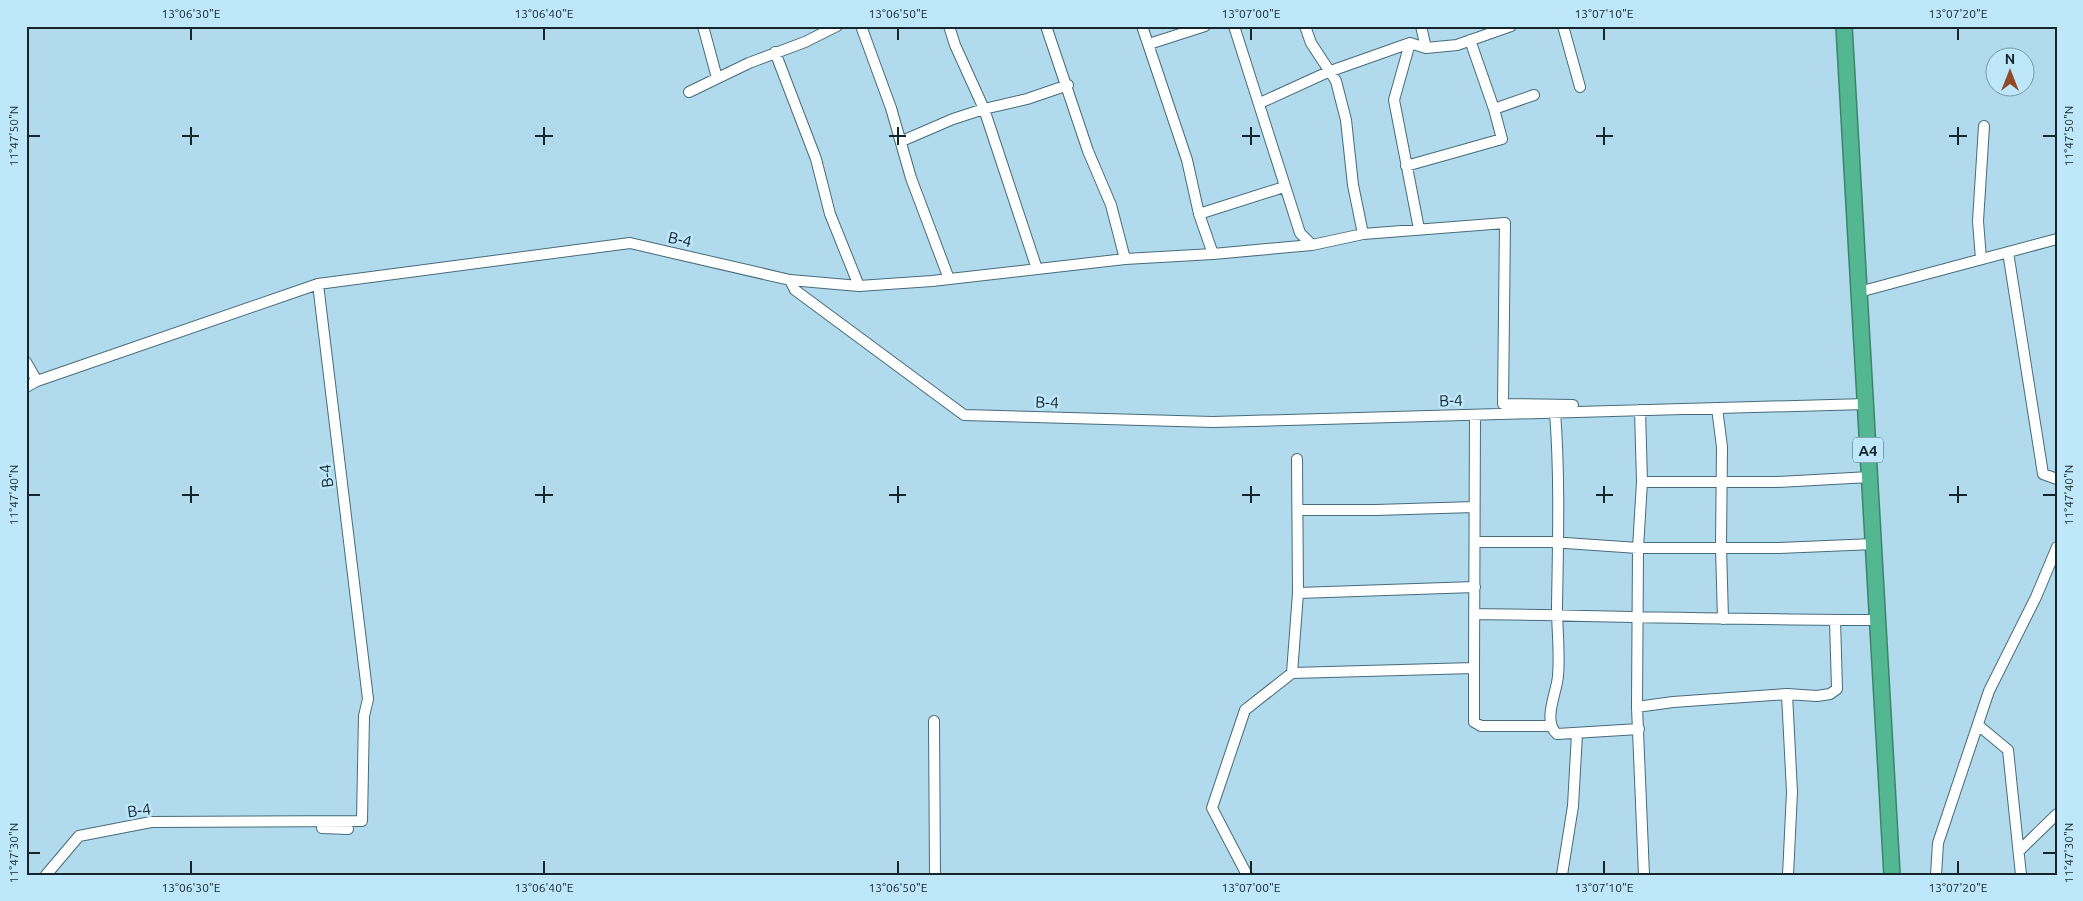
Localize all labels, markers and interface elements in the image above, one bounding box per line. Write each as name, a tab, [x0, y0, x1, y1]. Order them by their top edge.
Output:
text: 13°06'30"E	[162, 7, 221, 20]
text: 13°06'40"E	[515, 7, 574, 20]
text: 13°06'50"E	[869, 7, 928, 20]
text: 13°07'00"E	[1222, 7, 1281, 20]
text: 13°07'10"E	[1575, 7, 1634, 20]
text: 13°07'20"E	[1929, 7, 1988, 20]
north arrow	[1986, 48, 2036, 98]
text: N	[2005, 51, 2015, 67]
text: 11°47'50"N	[7, 106, 20, 166]
text: 11°47'50"N	[2062, 106, 2075, 166]
street label: B-4	[666, 228, 694, 250]
street label: B-4	[1439, 391, 1463, 409]
street label: B-4	[1035, 393, 1059, 411]
road number: A4	[1853, 438, 1883, 462]
street label: B-4	[316, 463, 336, 489]
text: 11°47'40"N	[7, 465, 20, 525]
text: 11°47'40"N	[2062, 465, 2075, 525]
street label: B-4	[126, 799, 152, 821]
text: 11°47'30"N	[7, 823, 20, 883]
text: 11°47'30"N	[2062, 823, 2075, 883]
text: 13°06'30"E	[162, 881, 221, 894]
text: 13°06'40"E	[515, 881, 574, 894]
text: 13°06'50"E	[869, 881, 928, 894]
text: 13°07'00"E	[1222, 881, 1281, 894]
text: 13°07'10"E	[1575, 881, 1634, 894]
text: 13°07'20"E	[1929, 881, 1988, 894]

